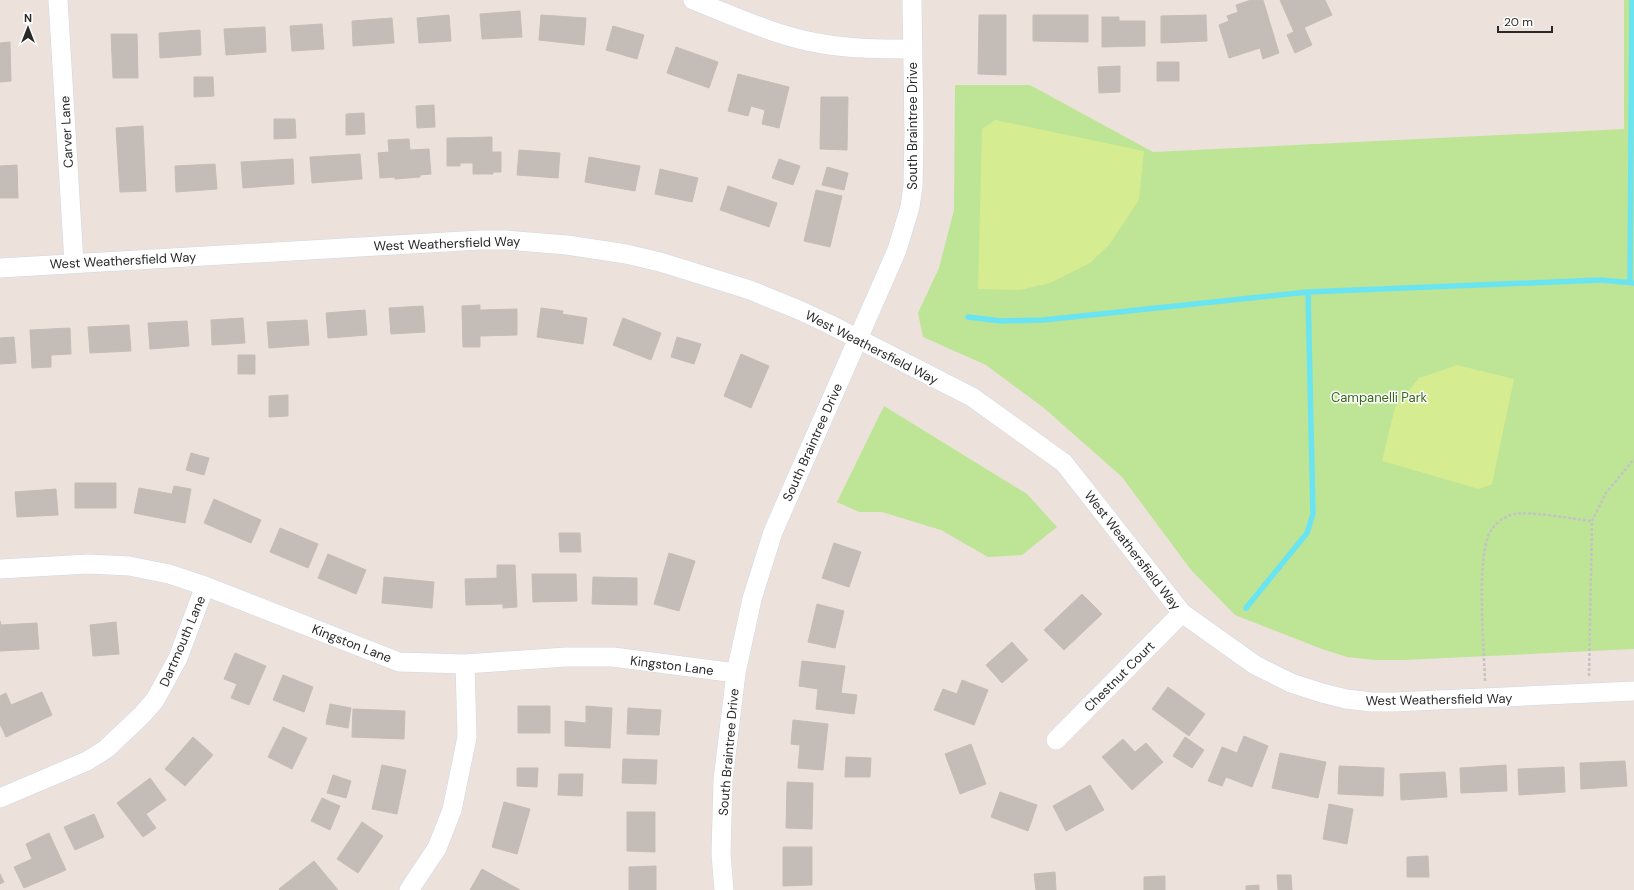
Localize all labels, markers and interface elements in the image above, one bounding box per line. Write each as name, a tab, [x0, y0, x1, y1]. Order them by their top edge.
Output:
north arrow	[8, 8, 48, 48]
scale bar	[1498, 8, 1552, 34]
text: N	[24, 11, 32, 25]
text: 20 m	[1504, 14, 1533, 30]
street label: South Braintree Drive	[904, 62, 921, 190]
street label: Carver Lane	[56, 96, 77, 168]
street label: West Weathersfield Way	[373, 232, 521, 255]
street label: West Weathersfield Way	[49, 248, 197, 273]
street label: West Weathersfield Way	[802, 307, 941, 388]
street label: South Braintree Drive	[779, 380, 846, 504]
park label: Campanelli Park	[1331, 389, 1427, 406]
street label: West Weathersfield Way	[1081, 487, 1185, 613]
street label: Dartmouth Lane	[156, 593, 209, 689]
street label: Kingston Lane	[310, 620, 394, 666]
street label: Chestnut Court	[1080, 637, 1158, 715]
street label: Kingston Lane	[629, 652, 715, 679]
street label: South Braintree Drive	[714, 688, 743, 816]
street label: West Weathersfield Way	[1365, 690, 1513, 709]

